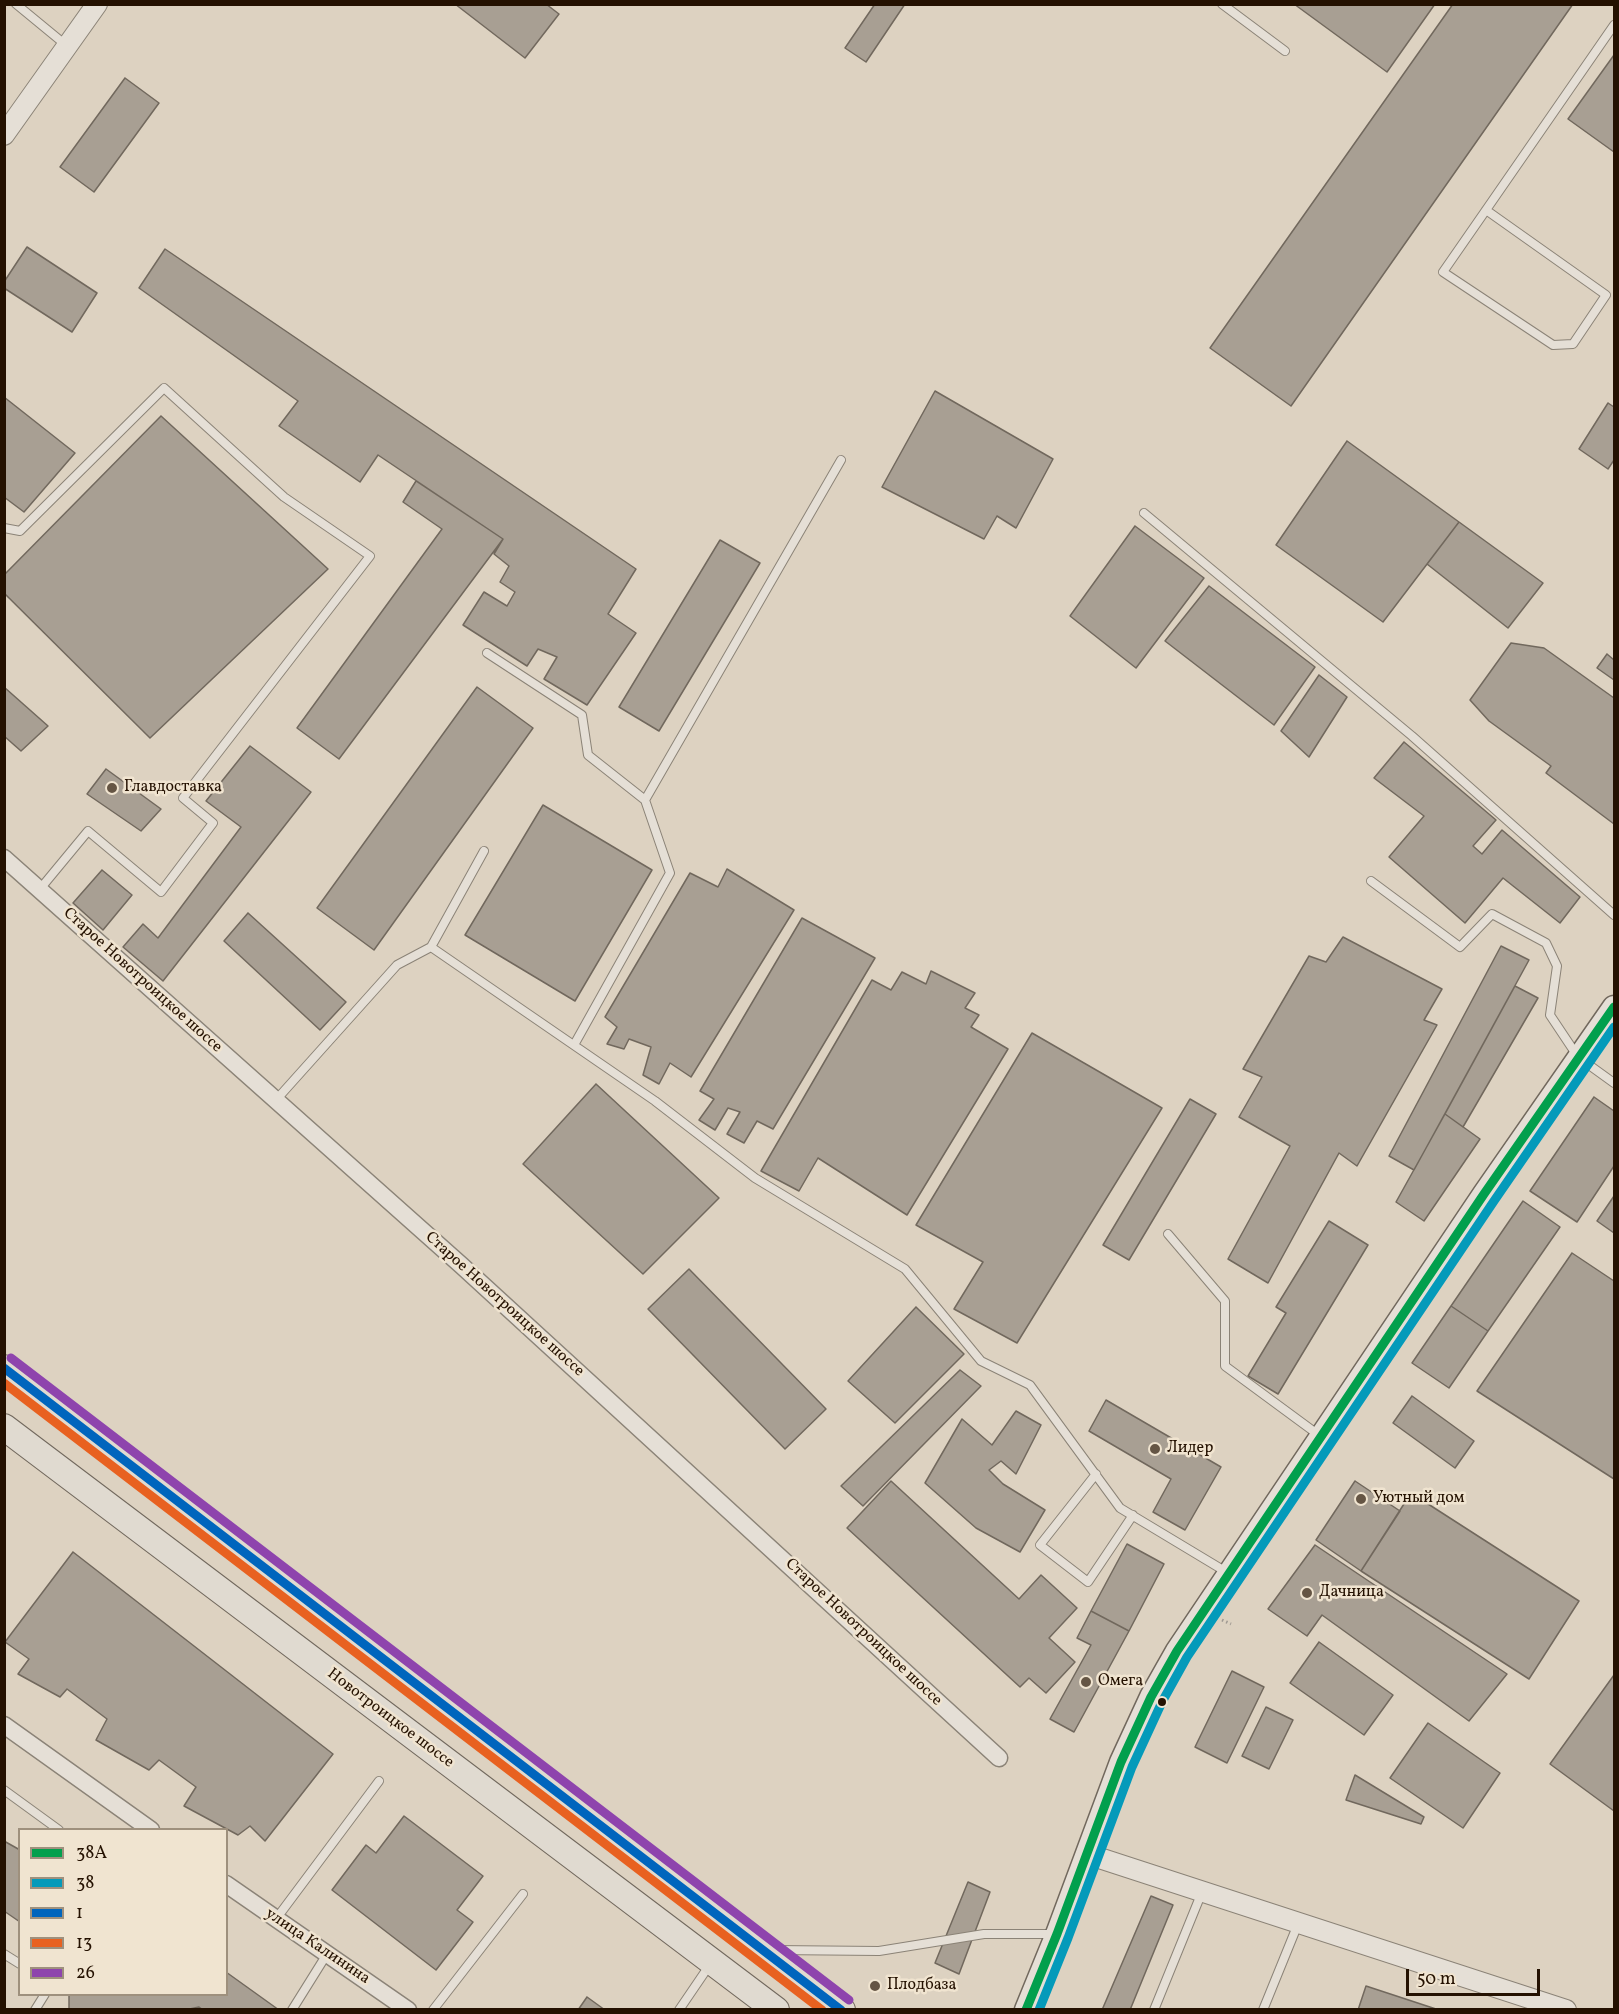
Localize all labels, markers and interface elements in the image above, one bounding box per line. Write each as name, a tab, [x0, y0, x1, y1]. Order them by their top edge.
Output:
place label: Главдоставка	[124, 778, 222, 798]
marker: Главдоставка	[105, 781, 119, 795]
street label: Старое Новотроицкое шоссе	[58, 904, 226, 1058]
street label: Старое Новотроицкое шоссе	[420, 1228, 588, 1382]
place label: Лидер	[1167, 1439, 1213, 1459]
marker: Лидер	[1148, 1442, 1162, 1456]
place label: Уютный дом	[1373, 1489, 1465, 1509]
marker: Уютный дом	[1354, 1492, 1368, 1506]
street label: Старое Новотроицкое шоссе	[781, 1555, 945, 1711]
place label: Дачница	[1319, 1583, 1384, 1603]
marker: Дачница	[1300, 1586, 1314, 1600]
street label: Новотроицкое шоссе	[323, 1665, 457, 1773]
place label: Омега	[1098, 1672, 1143, 1692]
marker: Омега	[1079, 1675, 1093, 1689]
unlabelled marker	[1156, 1696, 1168, 1708]
legend	[18, 1828, 228, 1996]
text: 38А	[76, 1841, 107, 1866]
text: 38	[76, 1871, 94, 1896]
text: 1	[76, 1901, 83, 1926]
street label: улица Калинина	[261, 1905, 373, 1989]
text: 13	[76, 1931, 92, 1956]
scale bar	[1409, 1957, 1542, 1995]
text: 26	[76, 1961, 95, 1986]
text: 50 m	[1417, 1967, 1456, 1992]
place label: Плодбаза	[887, 1976, 957, 1996]
marker: Плодбаза	[868, 1979, 882, 1993]

